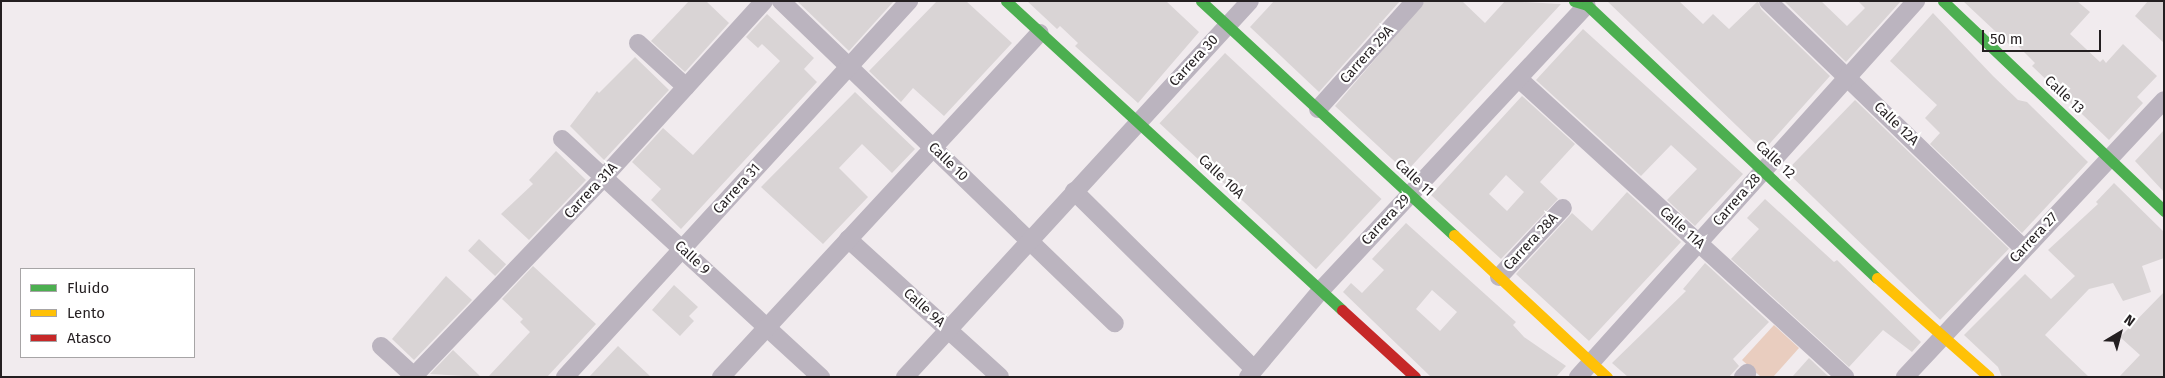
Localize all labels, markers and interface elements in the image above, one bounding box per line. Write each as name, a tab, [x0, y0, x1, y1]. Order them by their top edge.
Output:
scale bar	[1985, 20, 2104, 52]
street label: Carrera 29A	[1337, 23, 1397, 87]
text: 50 m	[1990, 30, 2023, 48]
street label: Carrera 30	[1166, 32, 1222, 90]
street label: Calle 13	[2041, 73, 2087, 117]
street label: Calle 12A	[1870, 99, 1922, 149]
street label: Calle 12	[1752, 138, 1798, 182]
street label: Calle 10	[925, 139, 971, 185]
street label: Calle 10A	[1195, 152, 1247, 202]
street label: Calle 11	[1391, 156, 1437, 200]
street label: Carrera 31A	[561, 160, 621, 222]
street label: Carrera 31	[710, 160, 764, 218]
street label: Carrera 28	[1710, 170, 1764, 230]
street label: Carrera 29	[1358, 191, 1414, 249]
street label: Calle 11A	[1656, 203, 1708, 253]
street label: Carrera 27	[2007, 209, 2061, 267]
street label: Carrera 28A	[1500, 210, 1562, 274]
street label: Calle 9	[671, 238, 713, 278]
legend	[20, 268, 195, 358]
text: Fluido	[67, 279, 109, 297]
street label: Calle 9A	[900, 285, 948, 331]
text: Lento	[67, 304, 105, 322]
north arrow	[2095, 308, 2145, 358]
text: N	[2120, 311, 2138, 330]
text: Atasco	[67, 329, 112, 347]

